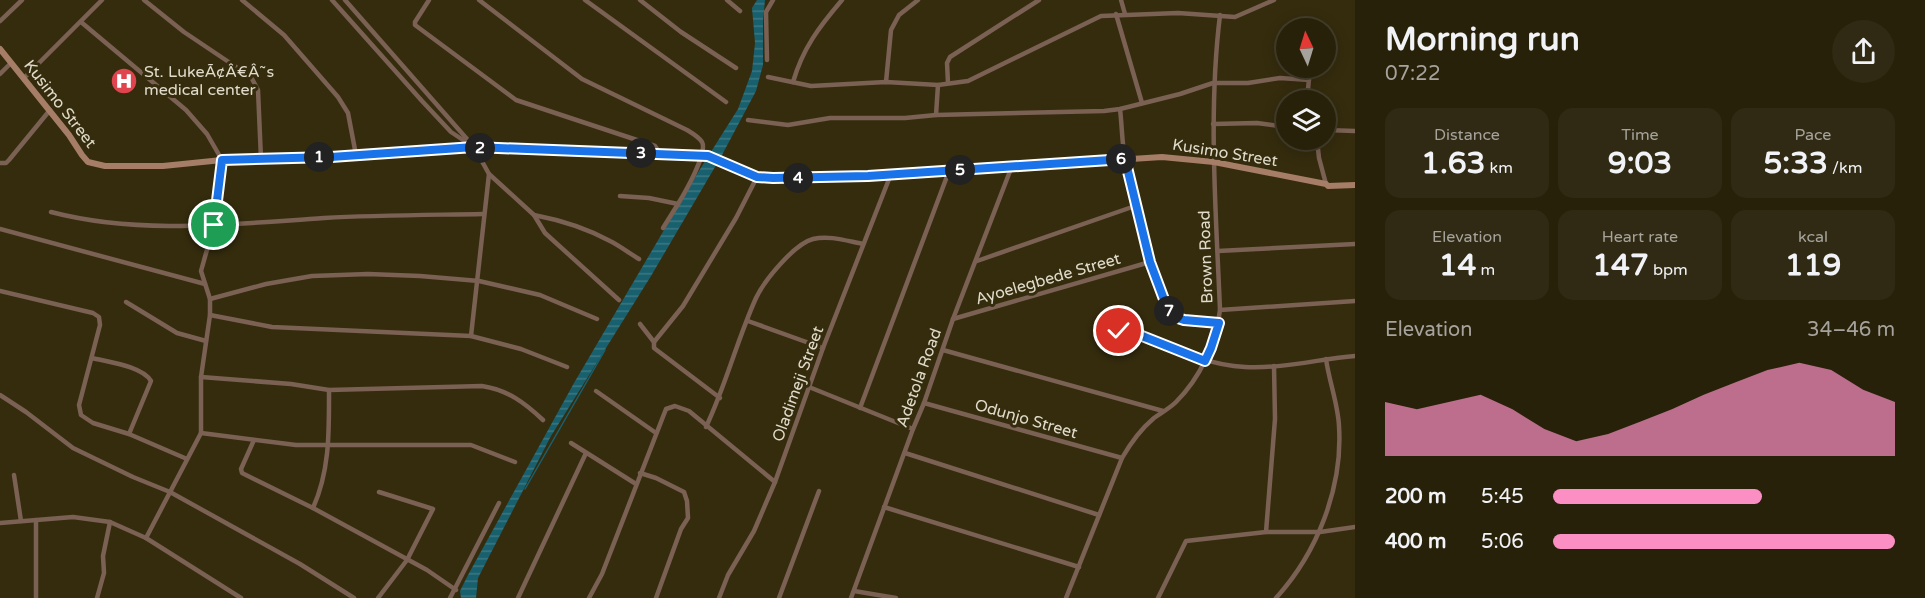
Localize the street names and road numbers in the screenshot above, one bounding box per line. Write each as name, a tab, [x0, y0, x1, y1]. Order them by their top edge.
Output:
street label: Kusimo Street	[19, 56, 101, 152]
street label: Kusimo Street	[1171, 135, 1279, 171]
street label: Brown Road	[1194, 210, 1218, 304]
street label: Ayoelegbede Street	[973, 249, 1123, 309]
street label: Oladimeji Street	[768, 323, 828, 445]
street label: Adetola Road	[892, 326, 946, 430]
street label: Odunjo Street	[972, 395, 1080, 443]

